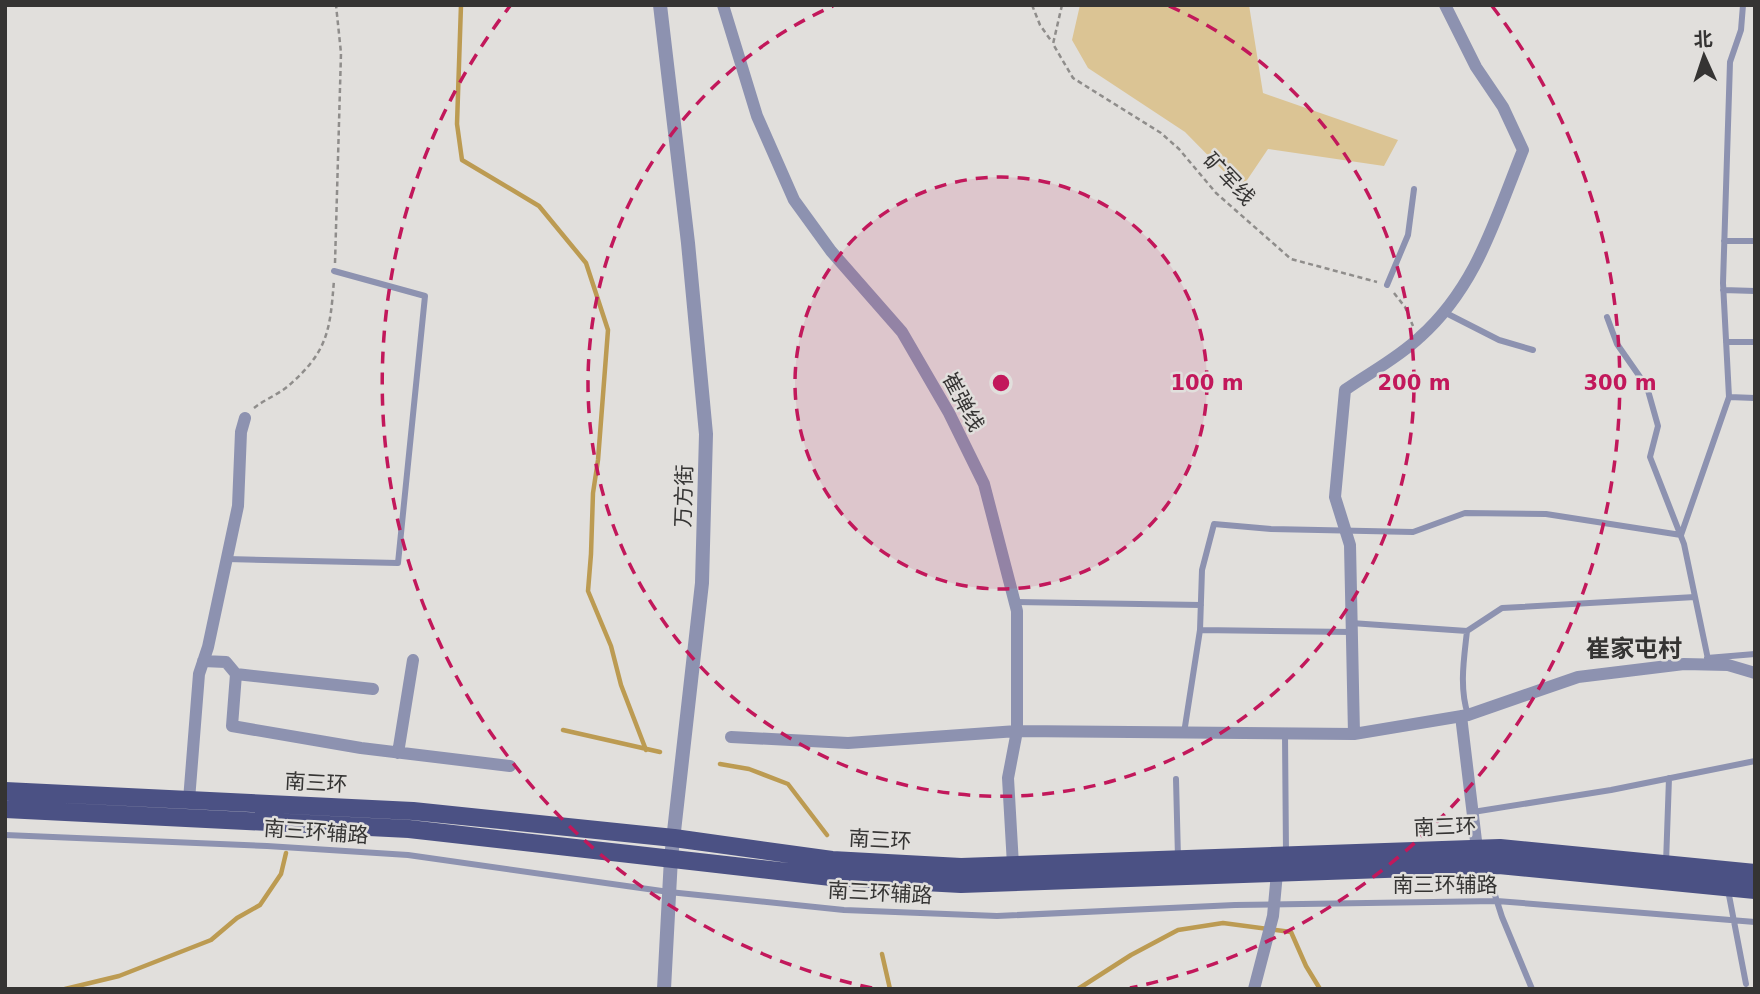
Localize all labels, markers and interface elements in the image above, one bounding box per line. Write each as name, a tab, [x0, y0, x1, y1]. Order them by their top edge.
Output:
north arrow	[1669, 21, 1739, 91]
text: 北	[1693, 28, 1713, 51]
street label: 矿军线	[1198, 148, 1260, 210]
street label: 崔弹线	[938, 369, 988, 435]
centre of rings	[989, 371, 1013, 395]
text: 100 m	[1170, 371, 1244, 395]
text: 200 m	[1377, 371, 1451, 395]
text: 300 m	[1583, 371, 1657, 395]
street label: 万方街	[671, 464, 697, 528]
district label: 崔家屯村	[1586, 635, 1682, 663]
street label: 南三环	[284, 769, 348, 797]
street label: 南三环	[1413, 814, 1477, 840]
street label: 南三环辅路	[263, 816, 369, 848]
street label: 南三环	[848, 826, 912, 854]
street label: 南三环辅路	[1393, 873, 1498, 897]
street label: 南三环辅路	[827, 878, 933, 908]

